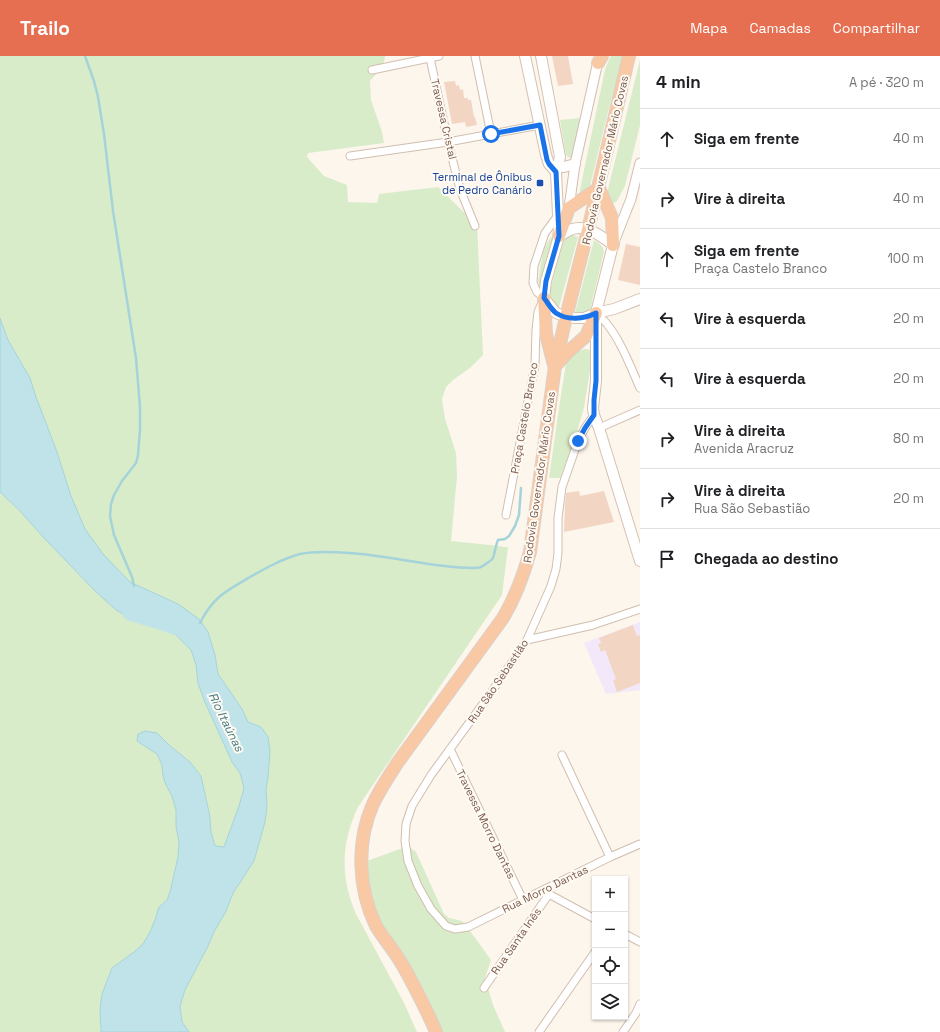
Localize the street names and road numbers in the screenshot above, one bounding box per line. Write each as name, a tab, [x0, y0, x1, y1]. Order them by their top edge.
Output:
street label: Rodovia Governador Mário Covas	[579, 74, 631, 246]
street label: Travessa Cristal	[428, 77, 460, 161]
street label: Praça Castelo Branco	[507, 361, 541, 475]
street label: Rodovia Governador Mário Covas	[520, 390, 558, 564]
street label: Rua São Sebastião	[465, 636, 531, 726]
street label: Travessa Morro Dantas	[453, 767, 519, 881]
street label: Rua Morro Dantas	[500, 862, 591, 916]
street label: Rua Santa Inês	[488, 905, 544, 977]

